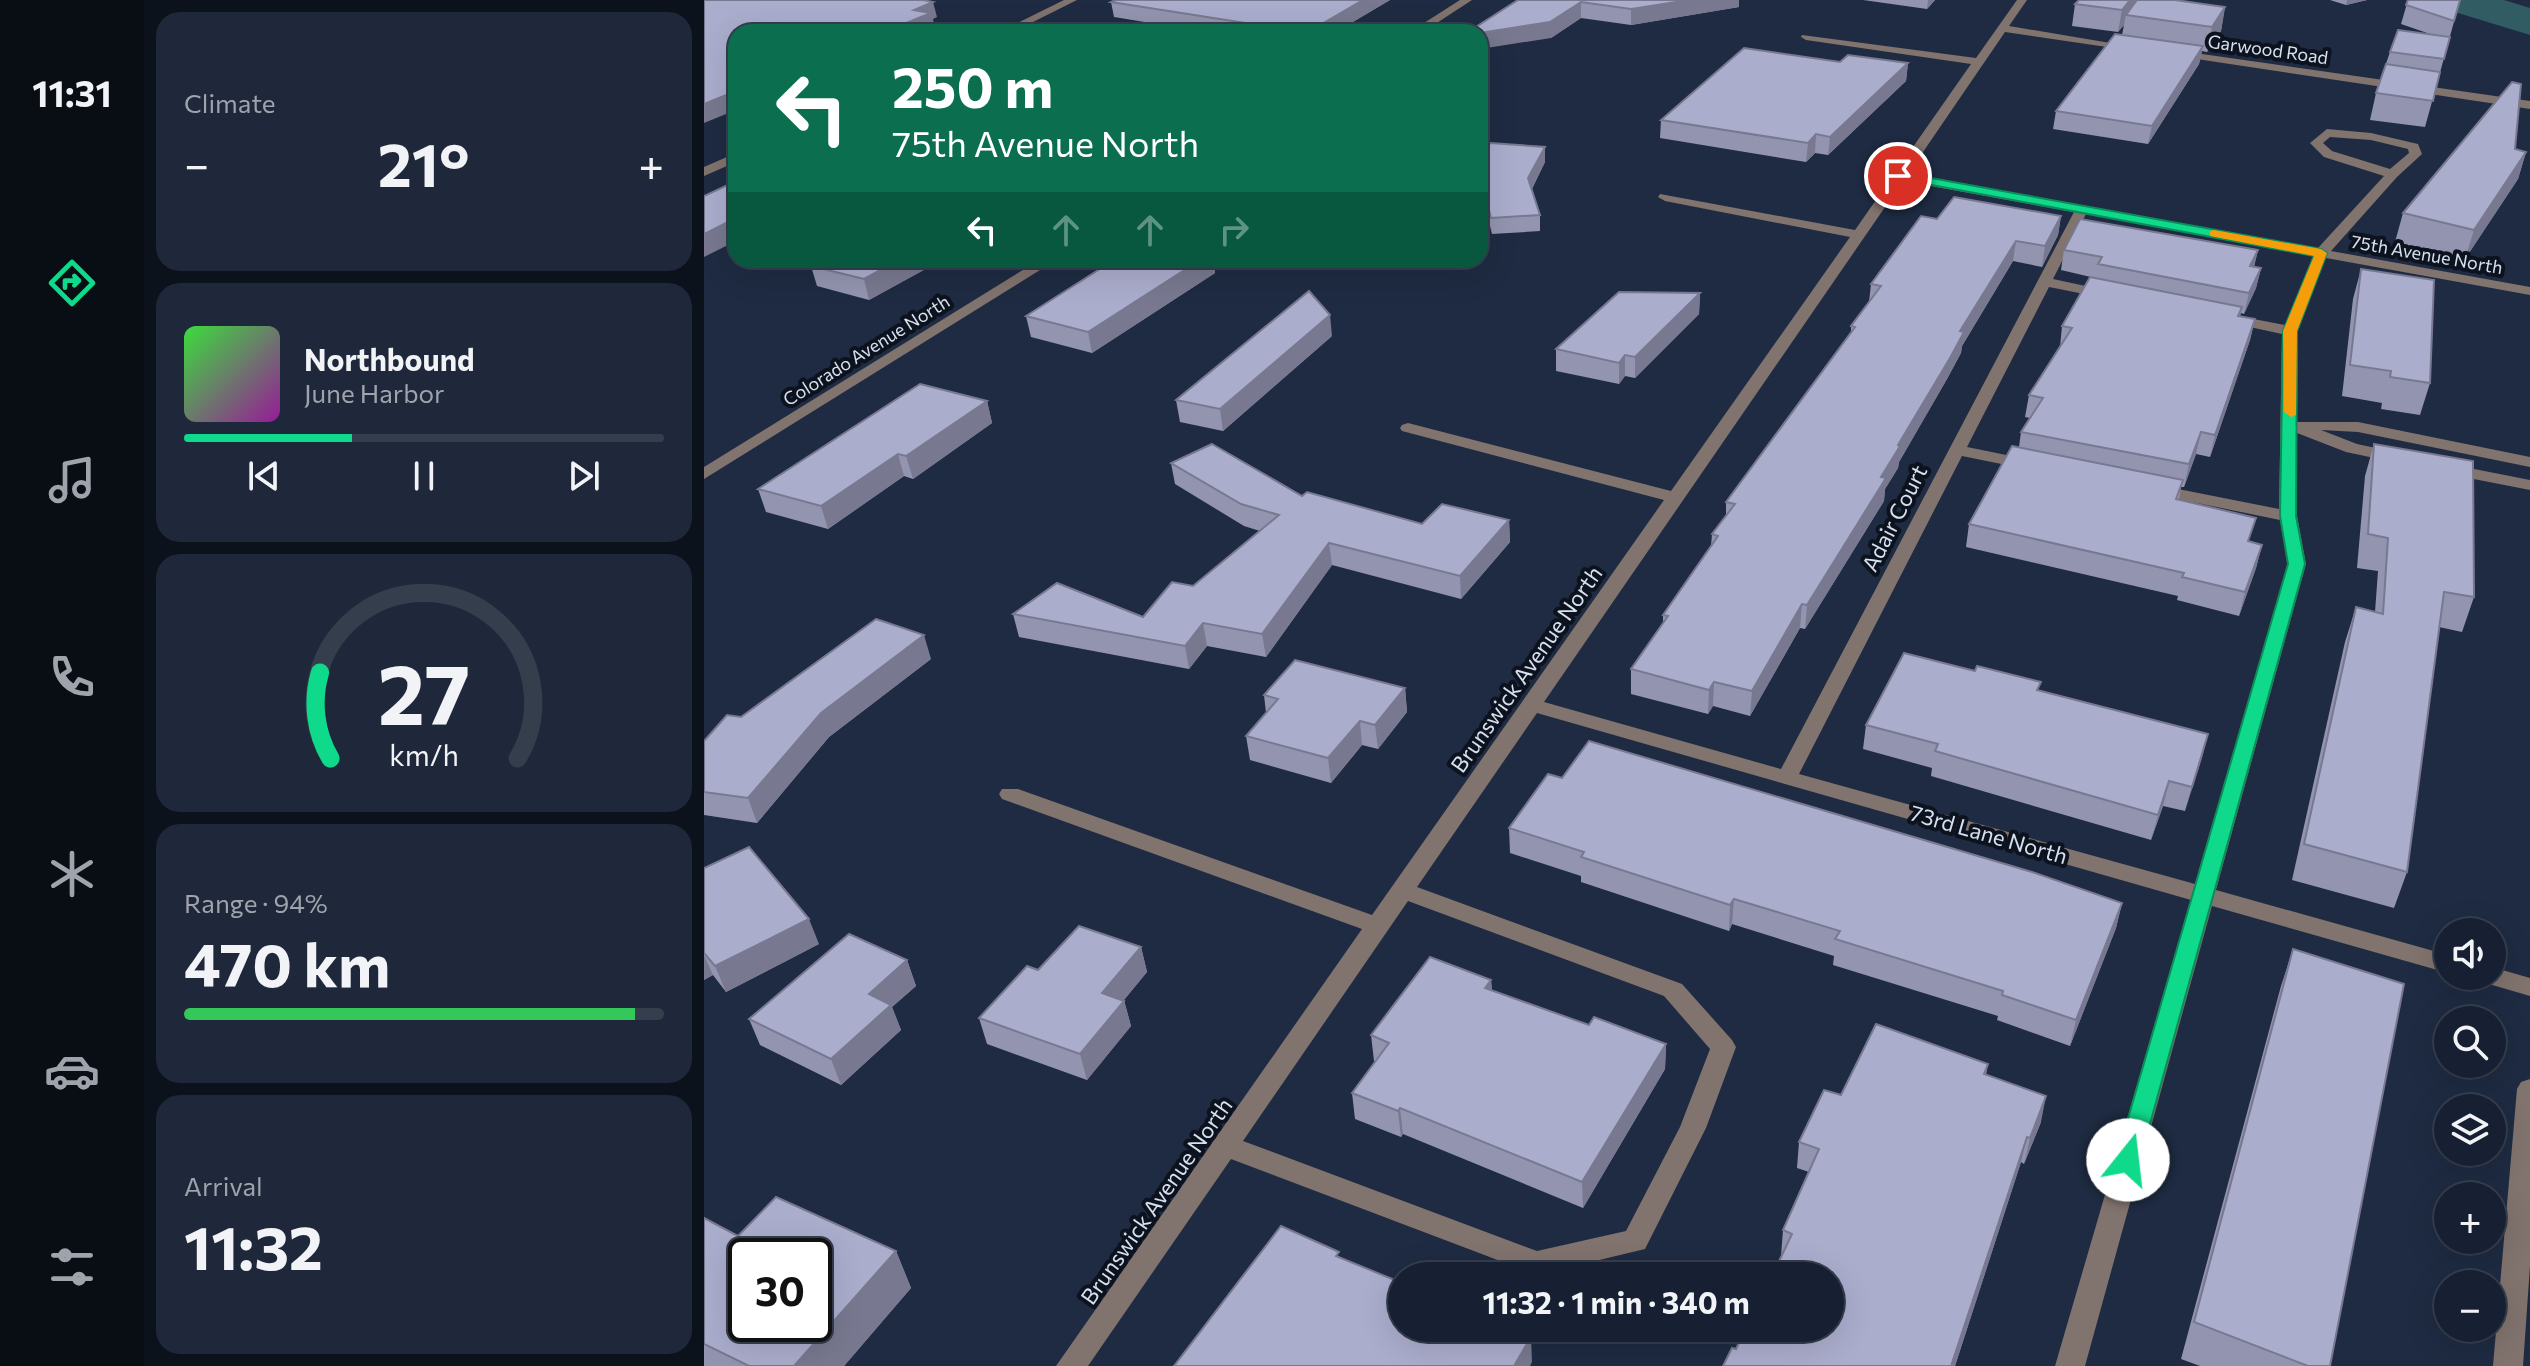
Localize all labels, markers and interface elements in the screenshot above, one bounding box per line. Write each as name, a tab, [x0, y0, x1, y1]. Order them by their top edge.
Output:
street label: Garwood Road	[2206, 30, 2330, 68]
text: 250 m	[892, 51, 1053, 120]
icon: left	[760, 56, 864, 160]
text: 11:31	[32, 70, 112, 114]
text: Climate	[184, 87, 276, 118]
text: 75th Avenue North	[892, 120, 1199, 164]
text: 21°	[378, 126, 470, 199]
text: −	[184, 136, 209, 190]
text: +	[638, 136, 664, 190]
pin	[1864, 142, 1932, 210]
icon: arrive	[1876, 154, 1920, 198]
icon: left	[960, 208, 1004, 252]
icon: ahead	[1044, 208, 1088, 252]
icon: ahead	[1128, 208, 1172, 252]
icon: right	[1212, 208, 1256, 252]
street label: 75th Avenue North	[2349, 230, 2505, 278]
icon: directions	[44, 255, 100, 311]
street label: Colorado Avenue North	[779, 290, 953, 410]
text: Northbound	[304, 340, 475, 377]
text: June Harbor	[304, 377, 444, 408]
icon: music	[44, 452, 100, 508]
icon: previous	[242, 454, 286, 498]
icon: pause	[402, 454, 446, 498]
icon: next	[562, 454, 606, 498]
street label: Adair Court	[1856, 460, 1932, 576]
street label: Brunswick Avenue North	[1444, 561, 1608, 777]
text: 27	[378, 640, 470, 742]
icon: phone	[44, 649, 100, 705]
text: km/h	[389, 737, 459, 772]
street label: 73rd Lane North	[1907, 799, 2071, 869]
icon: climate	[44, 846, 100, 902]
text: Range · 94%	[184, 887, 328, 918]
map controls	[2434, 918, 2506, 1342]
button: sound	[2434, 918, 2506, 990]
text: 470 km	[184, 926, 390, 999]
button: search	[2434, 1006, 2506, 1078]
icon: car	[44, 1043, 100, 1099]
street label: Brunswick Avenue North	[1074, 1093, 1238, 1309]
button: layers	[2434, 1094, 2506, 1166]
position arrow	[2086, 1118, 2170, 1202]
text: Arrival	[184, 1170, 263, 1201]
button: +	[2434, 1182, 2506, 1254]
text: 11:32	[184, 1209, 323, 1282]
speed limit sign: 30	[728, 1238, 832, 1342]
icon: filters	[44, 1239, 100, 1295]
button: −	[2434, 1270, 2506, 1342]
text: 11:32 · 1 min · 340 m	[1482, 1283, 1750, 1320]

